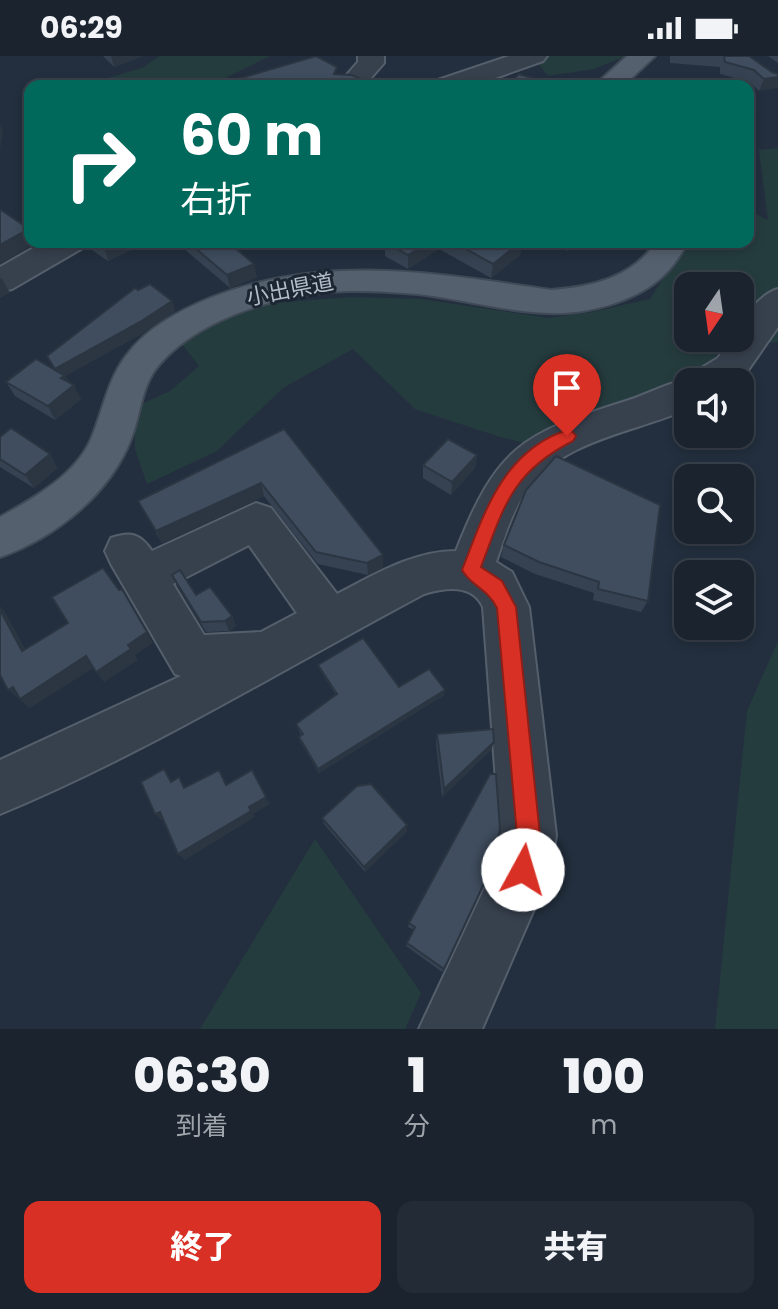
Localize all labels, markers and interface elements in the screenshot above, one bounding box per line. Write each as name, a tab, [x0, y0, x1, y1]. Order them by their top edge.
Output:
text: 06:29	[40, 6, 123, 49]
text: 60 m	[180, 96, 323, 175]
icon: right	[48, 112, 152, 216]
text: 右折	[180, 174, 252, 225]
street label: 小出県道	[244, 266, 336, 313]
north arrow	[674, 272, 754, 352]
map controls	[674, 272, 754, 640]
pin	[533, 354, 601, 436]
icon: arrive	[545, 366, 589, 410]
button: sound	[674, 368, 754, 448]
button: search	[674, 464, 754, 544]
button: layers	[674, 560, 754, 640]
position arrow	[481, 828, 565, 912]
text: 06:30	[133, 1042, 271, 1109]
text: 1	[408, 1042, 426, 1109]
text: 100	[563, 1043, 645, 1110]
text: m	[591, 1107, 617, 1143]
text: 到着	[176, 1108, 228, 1144]
text: 分	[404, 1108, 430, 1144]
button: 終了	[24, 1201, 381, 1293]
button: 共有	[397, 1201, 754, 1293]

